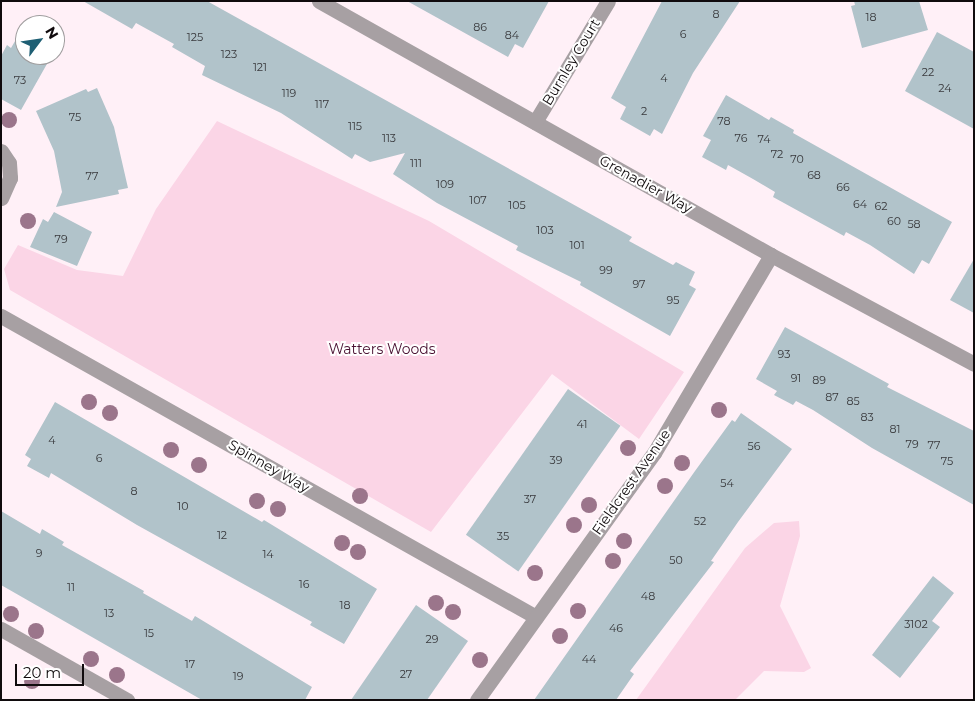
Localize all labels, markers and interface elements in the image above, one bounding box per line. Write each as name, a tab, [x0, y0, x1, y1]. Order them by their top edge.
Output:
house number: 8	[712, 7, 720, 21]
house number: 18	[866, 10, 876, 24]
north arrow	[15, 15, 65, 65]
street label: Burnley Court	[539, 16, 603, 108]
house number: 86	[473, 20, 487, 34]
text: N	[41, 23, 63, 42]
house number: 6	[680, 27, 686, 41]
house number: 84	[505, 28, 519, 42]
house number: 125	[187, 30, 203, 44]
house number: 123	[221, 47, 237, 61]
house number: 121	[253, 60, 267, 74]
house number: 22	[922, 65, 934, 79]
house number: 4	[660, 71, 668, 85]
house number: 73	[14, 73, 26, 87]
house number: 24	[938, 81, 952, 95]
house number: 119	[282, 86, 296, 100]
house number: 117	[315, 97, 329, 111]
house number: 2	[641, 104, 647, 118]
house number: 75	[69, 110, 81, 124]
house number: 78	[717, 114, 731, 128]
house number: 115	[348, 119, 362, 133]
house number: 113	[382, 131, 396, 145]
house number: 76	[735, 131, 747, 145]
house number: 74	[757, 132, 771, 146]
house number: 72	[771, 147, 783, 161]
street label: Grenadier Way	[597, 151, 695, 217]
house number: 70	[790, 152, 804, 166]
house number: 111	[410, 156, 422, 170]
house number: 68	[807, 168, 821, 182]
house number: 77	[86, 169, 98, 183]
house number: 109	[436, 177, 454, 191]
house number: 66	[836, 180, 850, 194]
house number: 107	[469, 193, 487, 207]
house number: 64	[853, 197, 867, 211]
house number: 105	[508, 198, 526, 212]
house number: 62	[875, 199, 887, 213]
house number: 60	[887, 214, 901, 228]
house number: 58	[907, 217, 921, 231]
house number: 103	[536, 223, 554, 237]
house number: 79	[54, 232, 68, 246]
house number: 101	[569, 238, 585, 252]
house number: 99	[599, 263, 613, 277]
house number: 97	[632, 277, 646, 291]
house number: 95	[667, 293, 679, 307]
park label: Watters Woods	[328, 341, 436, 357]
house number: 93	[778, 347, 790, 361]
house number: 91	[791, 371, 801, 385]
house number: 89	[812, 373, 826, 387]
house number: 87	[825, 390, 839, 404]
house number: 85	[846, 394, 860, 408]
house number: 83	[860, 410, 874, 424]
house number: 41	[577, 417, 587, 431]
house number: 81	[890, 422, 900, 436]
street label: Fieldcrest Avenue	[588, 426, 674, 538]
house number: 4	[48, 433, 56, 447]
street label: Spinney Way	[225, 436, 313, 496]
house number: 79	[905, 437, 919, 451]
house number: 77	[928, 438, 940, 452]
house number: 56	[748, 439, 760, 453]
house number: 6	[96, 451, 102, 465]
house number: 39	[550, 453, 562, 467]
house number: 75	[941, 454, 953, 468]
house number: 54	[720, 476, 734, 490]
house number: 8	[130, 484, 138, 498]
house number: 37	[524, 492, 536, 506]
house number: 10	[177, 499, 189, 513]
house number: 52	[694, 514, 706, 528]
house number: 12	[217, 528, 227, 542]
house number: 35	[497, 529, 509, 543]
house number: 9	[36, 546, 42, 560]
house number: 14	[262, 547, 274, 561]
house number: 50	[669, 553, 683, 567]
house number: 16	[299, 577, 309, 591]
house number: 11	[67, 580, 75, 594]
house number: 48	[641, 589, 655, 603]
house number: 18	[340, 598, 350, 612]
house number: 13	[104, 606, 114, 620]
house number: 3102	[904, 617, 928, 631]
house number: 46	[609, 621, 623, 635]
house number: 15	[144, 626, 154, 640]
house number: 29	[426, 632, 438, 646]
house number: 44	[582, 652, 596, 666]
scale bar	[18, 654, 86, 686]
house number: 17	[185, 657, 195, 671]
text: 20 m	[23, 663, 61, 682]
house number: 27	[400, 667, 412, 681]
house number: 19	[233, 669, 243, 683]

